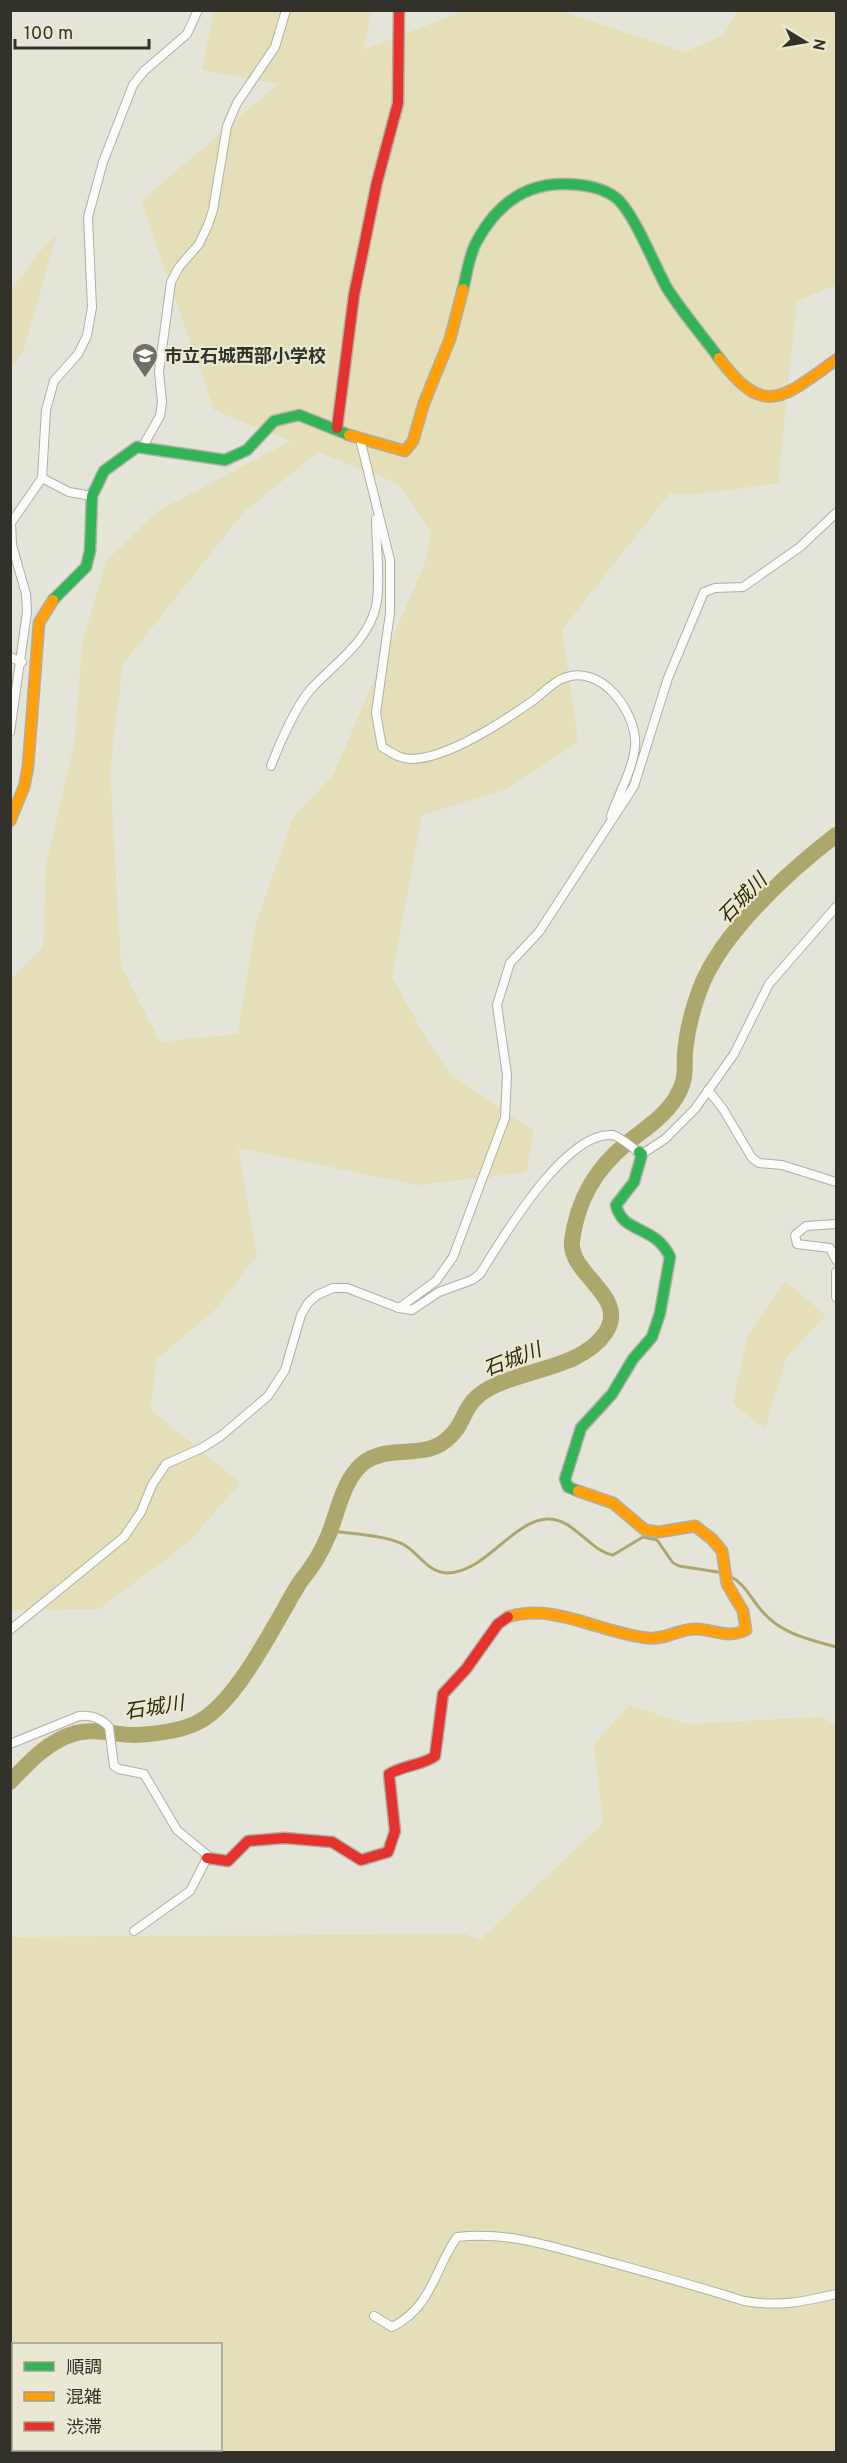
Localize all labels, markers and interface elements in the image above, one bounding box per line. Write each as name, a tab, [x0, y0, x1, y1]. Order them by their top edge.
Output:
scale bar	[15, 12, 148, 50]
north arrow	[775, 12, 835, 72]
text: 100 m	[24, 23, 73, 46]
text: N	[807, 37, 829, 52]
school or university icon: 市立石城西部小学校	[130, 341, 160, 379]
place label: 市立石城西部小学校	[164, 346, 326, 369]
water label: 石城川	[713, 867, 775, 930]
water label: 石城川	[480, 1337, 547, 1384]
water label: 石城川	[123, 1691, 188, 1727]
legend	[12, 2343, 222, 2451]
text: 順調	[66, 2357, 102, 2380]
text: 混雑	[66, 2387, 102, 2410]
text: 渋滞	[66, 2417, 102, 2440]

